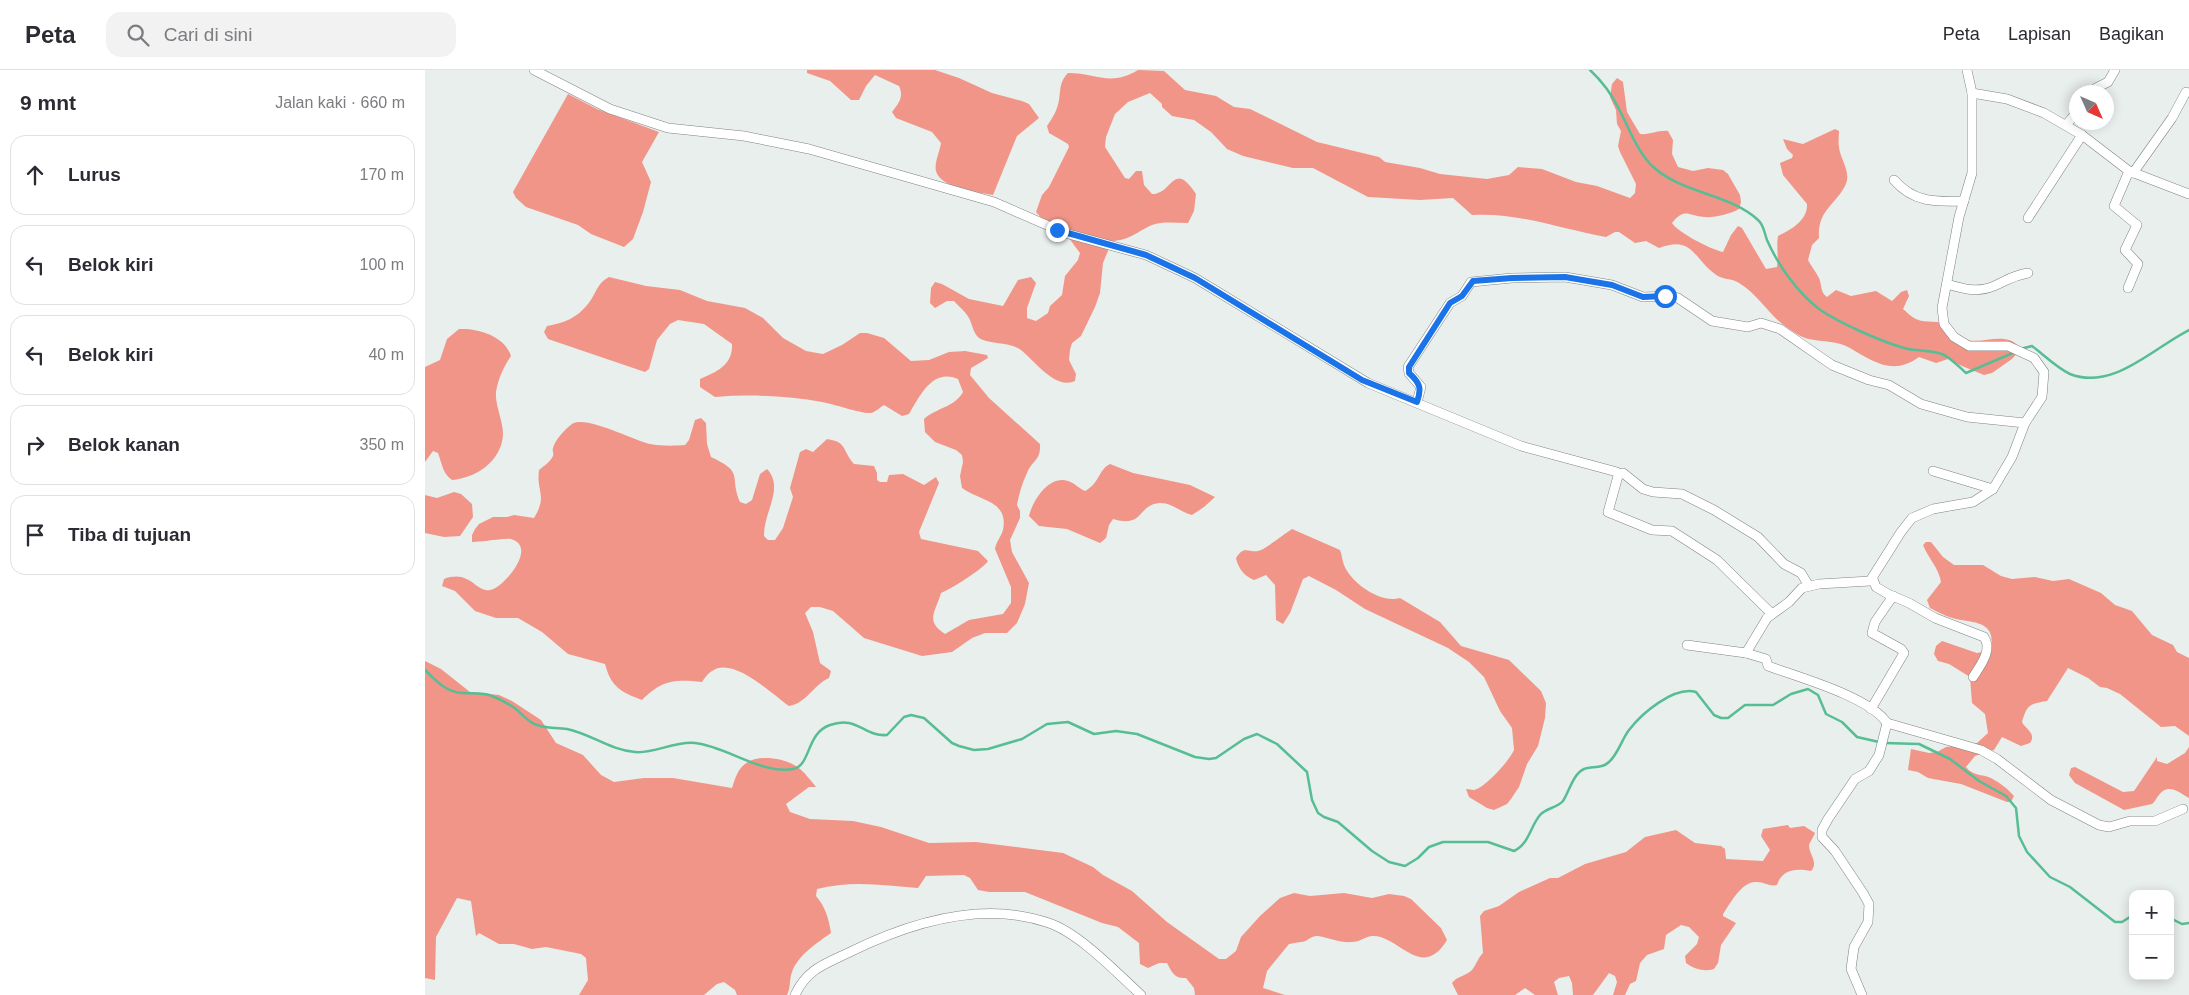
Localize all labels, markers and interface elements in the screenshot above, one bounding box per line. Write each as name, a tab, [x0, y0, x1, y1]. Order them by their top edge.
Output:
search box	[106, 12, 456, 57]
text: Peta	[25, 21, 76, 48]
icon: search	[124, 21, 152, 49]
text: Cari di sini	[164, 24, 252, 45]
text: Peta	[1943, 24, 1980, 44]
text: Lapisan	[2008, 24, 2071, 44]
text: Bagikan	[2099, 24, 2164, 44]
north arrow	[2069, 85, 2114, 130]
text: 9 mnt	[20, 91, 76, 114]
text: Jalan kaki · 660 m	[275, 94, 405, 111]
icon: ahead	[21, 161, 49, 189]
text: Lurus	[68, 164, 121, 185]
text: 170 m	[360, 166, 404, 183]
route end	[1046, 219, 1069, 242]
icon: left	[21, 251, 49, 279]
text: Belok kiri	[68, 254, 154, 275]
text: 100 m	[360, 256, 404, 273]
route start	[1654, 285, 1677, 308]
icon: left	[21, 341, 49, 369]
text: Belok kiri	[68, 344, 154, 365]
text: 40 m	[368, 346, 404, 363]
icon: right	[21, 431, 49, 459]
text: Belok kanan	[68, 434, 180, 455]
text: 350 m	[360, 436, 404, 453]
icon: arrive	[21, 521, 49, 549]
text: Tiba di tujuan	[68, 524, 191, 545]
map controls	[2129, 890, 2174, 980]
button: +	[2129, 890, 2174, 935]
button: −	[2129, 935, 2174, 980]

